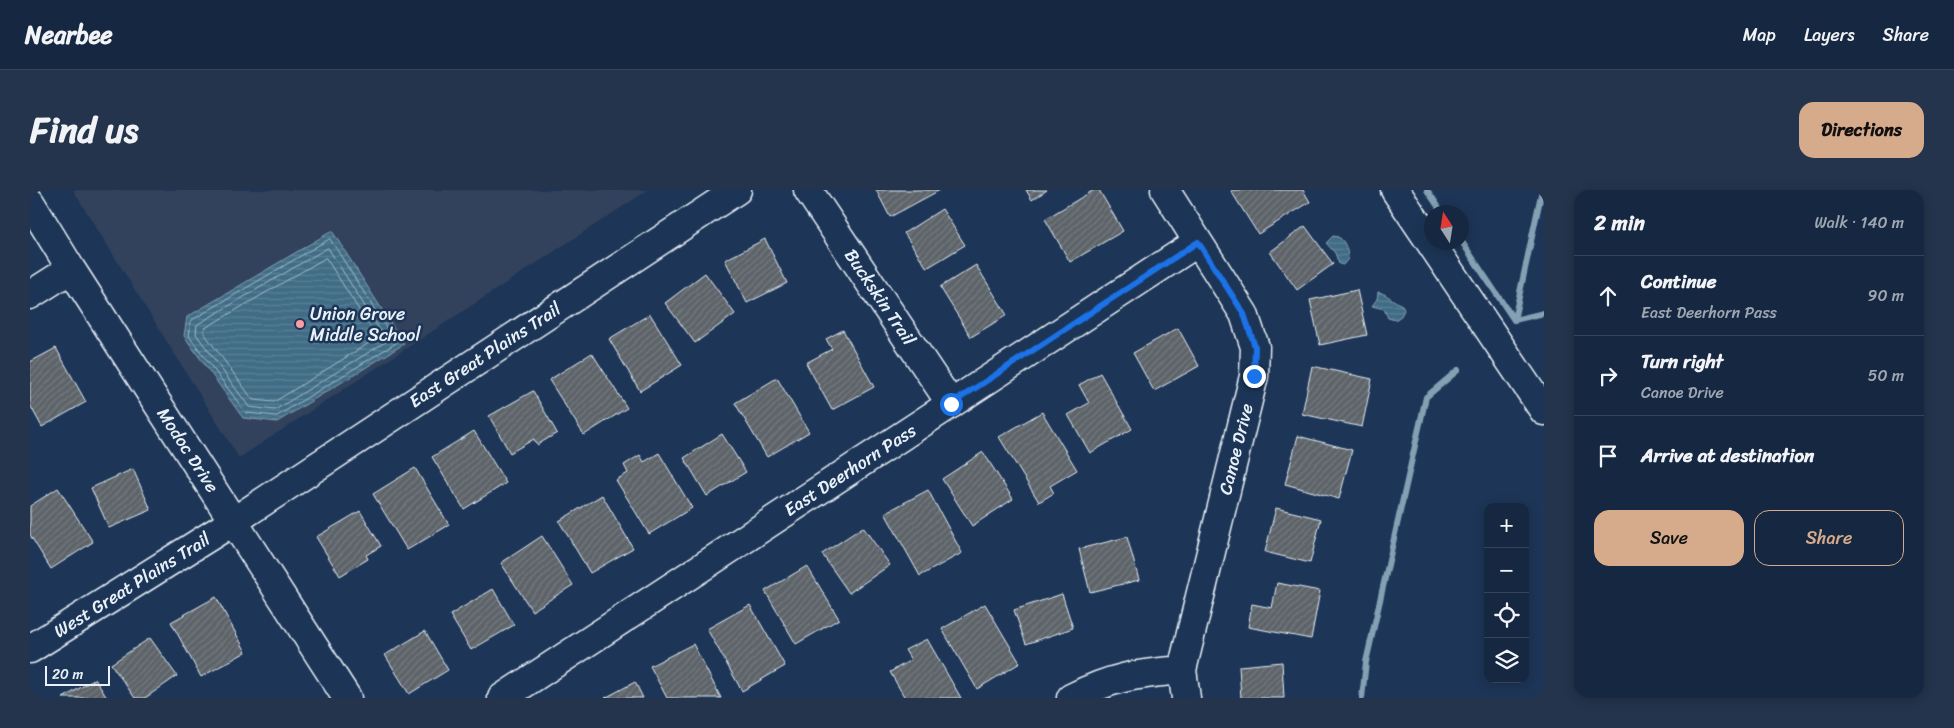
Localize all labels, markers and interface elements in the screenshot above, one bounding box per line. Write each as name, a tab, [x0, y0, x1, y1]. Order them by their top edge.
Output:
text: Nearbee	[25, 14, 113, 56]
text: Map	[1743, 19, 1776, 51]
text: Layers	[1804, 19, 1855, 51]
text: Share	[1883, 19, 1929, 51]
text: Find us	[30, 99, 138, 161]
button: Directions	[1799, 102, 1924, 158]
text: 2 min	[1594, 204, 1645, 242]
north arrow	[1424, 205, 1469, 250]
text: Walk · 140 m	[1815, 208, 1904, 237]
street label: Buckskin Trail	[836, 242, 925, 353]
text: Continue	[1641, 265, 1717, 298]
text: 90 m	[1868, 281, 1904, 310]
icon: ahead	[1594, 282, 1622, 310]
street label: East Great Plains Trail	[402, 293, 569, 417]
place label: Union Grove Middle School	[310, 298, 421, 351]
text: East Deerhorn Pass	[1641, 298, 1777, 327]
marker: Union Grove Middle School	[294, 318, 306, 330]
text: Turn right	[1641, 345, 1723, 378]
text: 50 m	[1868, 361, 1904, 390]
icon: right	[1594, 362, 1622, 390]
route end	[1243, 365, 1266, 388]
text: Canoe Drive	[1641, 378, 1724, 407]
route start	[940, 393, 963, 416]
street label: Canoe Drive	[1209, 400, 1263, 498]
street label: Modoc Drive	[148, 401, 228, 499]
street label: East Deerhorn Pass	[777, 415, 923, 525]
text: Arrive at destination	[1641, 439, 1814, 472]
icon: arrive	[1594, 442, 1622, 470]
map controls	[1484, 503, 1529, 683]
button: +	[1484, 503, 1529, 548]
button: Save	[1594, 510, 1744, 566]
button: Share	[1754, 510, 1904, 566]
street label: West Great Plains Trail	[47, 523, 218, 646]
button: −	[1484, 548, 1529, 593]
button: locate	[1484, 593, 1529, 638]
button: layers	[1484, 638, 1529, 683]
text: 20 m	[52, 662, 83, 687]
scale bar	[45, 663, 110, 686]

